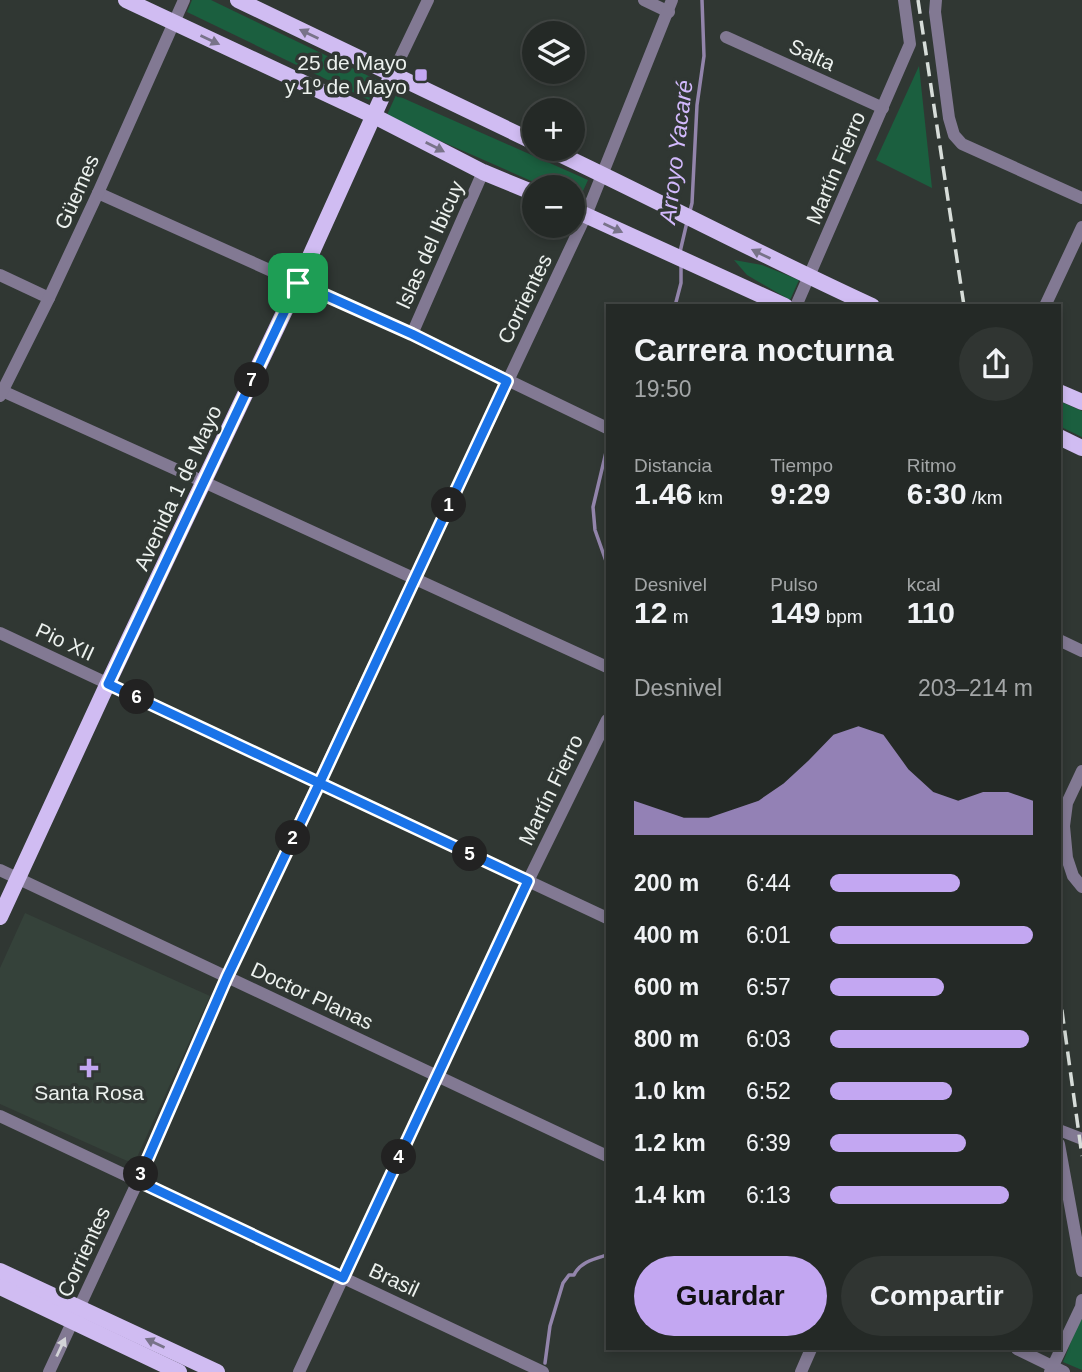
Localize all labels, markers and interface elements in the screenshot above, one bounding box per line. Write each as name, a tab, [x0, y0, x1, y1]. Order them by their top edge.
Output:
map controls	[522, 21, 585, 238]
button: layers	[522, 21, 585, 84]
one-way arrow	[299, 29, 319, 40]
one-way arrow	[200, 34, 220, 45]
street label: Salta	[786, 34, 839, 75]
place label: 25 de Mayo y 1º de Mayo	[285, 51, 407, 98]
marker: 25 de Mayo y 1º de Mayo	[413, 67, 429, 83]
water label: Arroyo Yacaré	[654, 79, 698, 227]
button: +	[522, 98, 585, 161]
street label: Martín Fierro	[801, 108, 870, 228]
one-way arrow	[425, 142, 445, 153]
street label: Güemes	[50, 151, 103, 233]
button: −	[522, 175, 585, 238]
street label: Islas del Ibicuy	[391, 177, 468, 312]
one-way arrow	[603, 222, 623, 233]
one-way arrow	[750, 248, 771, 259]
street label: Corrientes	[493, 250, 556, 347]
pin	[268, 253, 328, 313]
icon: arrive	[279, 264, 317, 302]
button: share	[959, 327, 1033, 401]
text: Carrera nocturna	[634, 332, 894, 368]
pin: 7	[234, 362, 270, 398]
text: 7	[246, 369, 257, 390]
text: 19:50	[634, 376, 692, 402]
street label: Avenida 1 de Mayo	[129, 402, 226, 574]
text: Distancia	[634, 455, 712, 476]
text: Tiempo	[770, 455, 833, 476]
text: Ritmo	[907, 455, 956, 476]
text: 1.46	[634, 477, 692, 510]
text: 9:29	[770, 477, 830, 510]
text: 6:30	[907, 477, 967, 510]
text: km	[692, 487, 723, 508]
text: /km	[967, 487, 1003, 508]
pin: 1	[432, 488, 466, 522]
text: 1	[443, 494, 454, 515]
text: Desnivel	[634, 574, 707, 595]
text: Pulso	[770, 574, 818, 595]
text: kcal	[907, 574, 940, 595]
text: 12	[634, 596, 667, 629]
text: 149	[770, 596, 820, 629]
text: 110	[907, 596, 955, 629]
text: m	[667, 606, 688, 627]
text: bpm	[820, 606, 863, 627]
street label: Pio XII	[32, 618, 98, 665]
text: Desnivel	[634, 675, 722, 701]
text: 203–214 m	[918, 675, 1033, 701]
pin: 6	[120, 680, 154, 714]
text: 6	[131, 686, 142, 707]
street label: Martín Fierro	[514, 731, 587, 849]
pin: 2	[276, 820, 310, 856]
text: 2	[287, 827, 298, 848]
pin: 5	[452, 836, 488, 872]
text: 5	[464, 843, 475, 864]
text: 200 m	[634, 870, 699, 896]
text: 6:44	[746, 870, 791, 896]
text: 400 m	[634, 922, 699, 948]
text: 6:01	[746, 922, 791, 948]
street label: Doctor Planas	[248, 957, 377, 1034]
text: 600 m	[634, 974, 699, 1000]
text: 6:57	[746, 974, 791, 1000]
text: 800 m	[634, 1026, 699, 1052]
text: 6:03	[746, 1026, 791, 1052]
marker: Santa Rosa	[79, 1058, 99, 1078]
text: 1.0 km	[634, 1078, 706, 1104]
text: 6:52	[746, 1078, 791, 1104]
place label: Santa Rosa	[34, 1081, 144, 1104]
text: 1.2 km	[634, 1130, 706, 1156]
text: 6:39	[746, 1130, 791, 1156]
pin: 4	[382, 1140, 416, 1174]
text: 4	[393, 1146, 404, 1167]
pin: 3	[124, 1156, 158, 1192]
text: 3	[135, 1163, 146, 1184]
text: 1.4 km	[634, 1182, 706, 1208]
text: 6:13	[746, 1182, 791, 1208]
street label: Corrientes	[53, 1203, 114, 1301]
button: Guardar	[634, 1256, 827, 1336]
button: Compartir	[841, 1256, 1033, 1336]
street label: Brasil	[366, 1258, 423, 1301]
one-way arrow	[55, 1337, 67, 1357]
one-way arrow	[145, 1338, 165, 1349]

